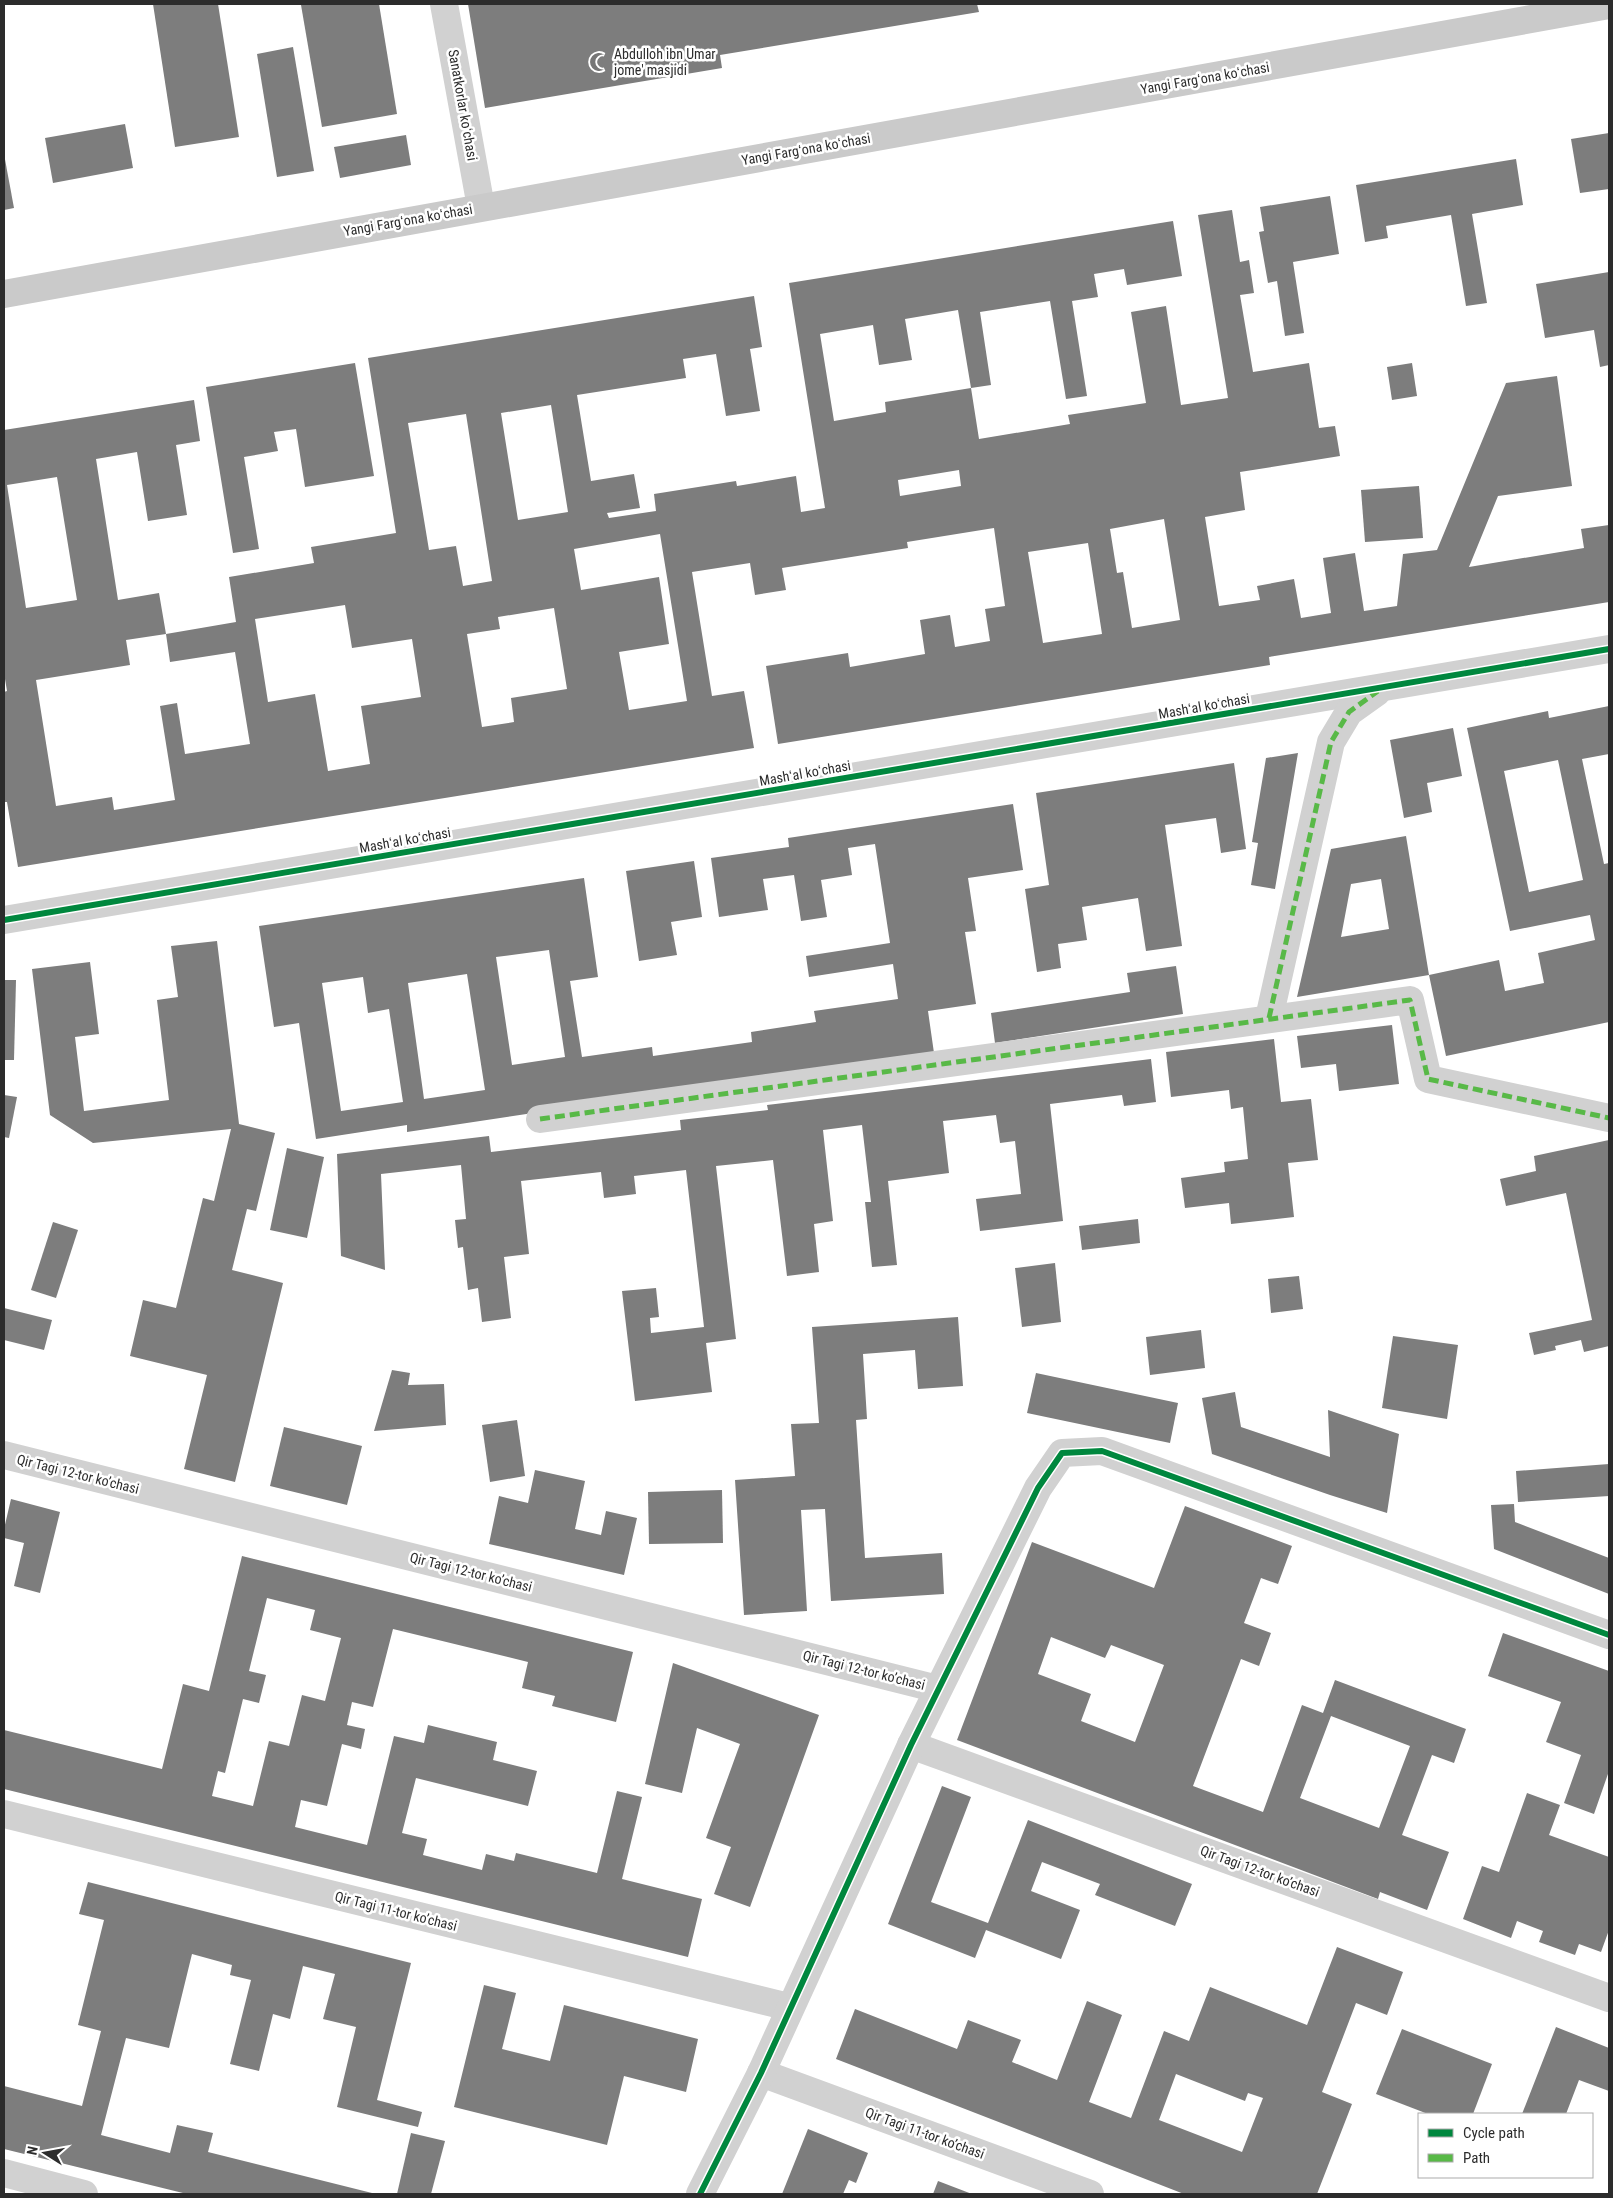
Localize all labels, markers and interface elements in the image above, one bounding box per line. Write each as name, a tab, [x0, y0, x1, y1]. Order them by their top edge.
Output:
place label: Abdulloh ibn Umar jome' masjidi	[613, 46, 716, 78]
street label: Sanatkorlar koʻchasi	[445, 48, 481, 162]
mosque icon: Abdulloh ibn Umar jome' masjidi	[588, 51, 610, 73]
street label: Yangi Fargʻona koʻchasi	[1139, 59, 1271, 97]
street label: Yangi Fargʻona koʻchasi	[740, 130, 872, 168]
street label: Yangi Fargʻona koʻchasi	[342, 201, 474, 239]
street label: Mashʻal koʻchasi	[1157, 690, 1251, 722]
street label: Mashʻal koʻchasi	[758, 757, 852, 789]
street label: Mashʻal koʻchasi	[358, 824, 452, 856]
street label: Qir Tagi 12-tor koʼchasi	[15, 1451, 141, 1497]
street label: Qir Tagi 12-tor koʼchasi	[408, 1549, 534, 1595]
street label: Qir Tagi 12-tor koʼchasi	[801, 1647, 927, 1693]
street label: Qir Tagi 12-tor koʼchasi	[1198, 1842, 1322, 1900]
street label: Qir Tagi 11-tor koʼchasi	[333, 1888, 459, 1934]
street label: Qir Tagi 11-tor koʼchasi	[863, 2104, 987, 2162]
legend	[1418, 2113, 1593, 2178]
text: Cycle path	[1463, 2124, 1525, 2142]
north arrow	[20, 2128, 70, 2178]
text: N	[24, 2145, 41, 2156]
text: Path	[1463, 2149, 1490, 2167]

